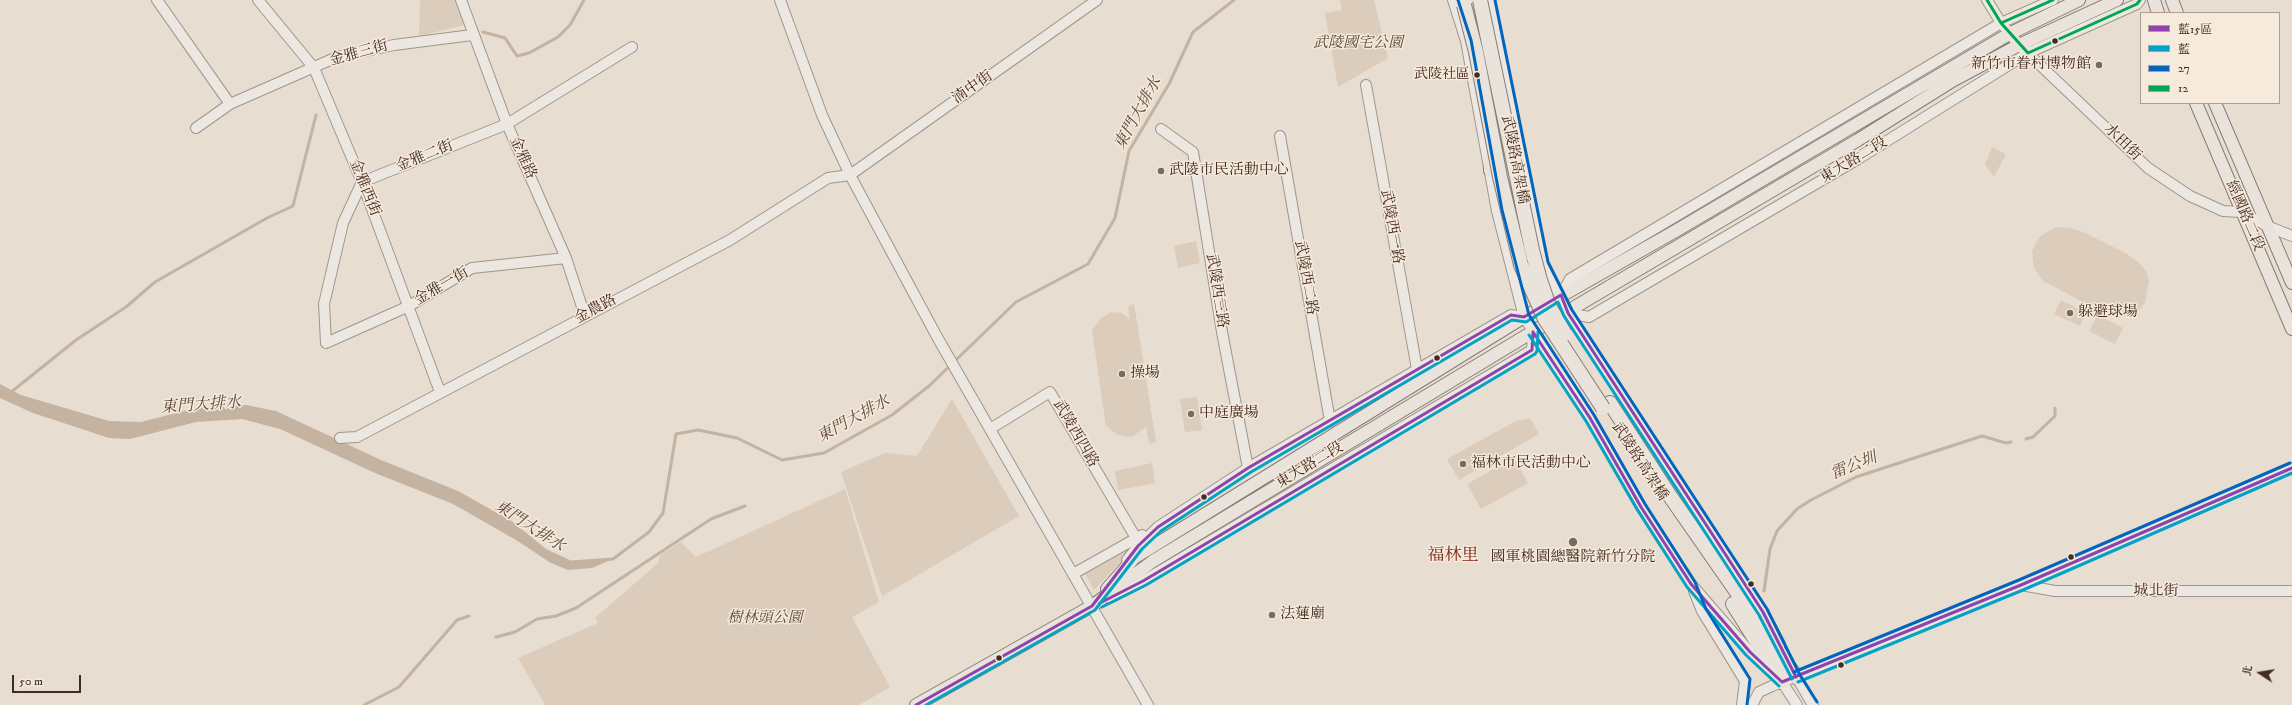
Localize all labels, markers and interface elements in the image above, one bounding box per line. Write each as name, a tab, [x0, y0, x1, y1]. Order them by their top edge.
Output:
legend	[2140, 12, 2280, 104]
text: 藍15區	[2178, 22, 2212, 37]
park label: 武陵國宅公園	[1313, 35, 1403, 53]
unlabelled marker	[2050, 36, 2060, 46]
street label: 金雅三街	[328, 38, 390, 70]
text: 藍	[2178, 42, 2190, 57]
place label: 新竹市眷村博物館	[1971, 56, 2091, 74]
marker: 新竹市眷村博物館	[2094, 60, 2104, 70]
text: 27	[2178, 61, 2190, 76]
place label: 武陵社區	[1414, 67, 1470, 83]
street label: 湳中街	[949, 68, 997, 108]
marker: 武陵社區	[1472, 70, 1482, 80]
water label: 東門大排水	[1111, 74, 1167, 154]
text: 12	[2178, 81, 2188, 96]
street label: 武陵路高架橋	[1497, 114, 1531, 206]
street label: 水田街	[2100, 121, 2144, 165]
street label: 金雅路	[505, 134, 539, 182]
street label: 東大路二段	[1817, 134, 1891, 188]
street label: 金雅二街	[394, 137, 456, 177]
street label: 金雅西街	[344, 157, 384, 219]
place label: 武陵市民活動中心	[1169, 162, 1289, 180]
marker: 武陵市民活動中心	[1156, 166, 1166, 176]
street label: 經國路二段	[2221, 178, 2267, 254]
street label: 武陵西一路	[1376, 189, 1406, 265]
street label: 武陵西二路	[1290, 240, 1320, 316]
street label: 武陵西三路	[1201, 253, 1231, 329]
street label: 金雅一街	[412, 264, 472, 310]
street label: 金農路	[572, 291, 620, 329]
place label: 躲避球場	[2078, 304, 2138, 322]
marker: 躲避球場	[2065, 308, 2075, 318]
unlabelled marker	[1432, 353, 1442, 363]
place label: 操場	[1130, 365, 1160, 383]
marker: 操場	[1117, 369, 1127, 379]
water label: 東門大排水	[814, 392, 894, 448]
water label: 東門大排水	[160, 394, 242, 418]
street label: 武陵西四路	[1048, 397, 1102, 471]
place label: 中庭廣場	[1199, 405, 1259, 423]
marker: 中庭廣場	[1186, 409, 1196, 419]
street label: 武陵路高架橋	[1607, 419, 1671, 505]
street label: 東大路二段	[1273, 439, 1347, 493]
water label: 雷公圳	[1828, 449, 1880, 485]
place label: 福林市民活動中心	[1471, 455, 1591, 473]
marker: 福林市民活動中心	[1458, 459, 1468, 469]
unlabelled marker	[1199, 492, 1209, 502]
water label: 東門大排水	[490, 497, 568, 557]
marker: 國軍桃園總醫院新竹分院	[1567, 536, 1579, 548]
district label: 福林里	[1428, 546, 1478, 566]
place label: 國軍桃園總醫院新竹分院	[1491, 549, 1655, 567]
unlabelled marker	[2066, 552, 2076, 562]
unlabelled marker	[1746, 579, 1756, 589]
street label: 城北街	[2134, 583, 2178, 601]
place label: 法蓮廟	[1280, 606, 1325, 624]
park label: 樹林頭公園	[728, 610, 802, 628]
marker: 法蓮廟	[1267, 610, 1277, 620]
unlabelled marker	[994, 653, 1004, 663]
north arrow	[2240, 653, 2280, 693]
unlabelled marker	[1836, 660, 1846, 670]
text: 北	[2240, 664, 2256, 677]
scale bar	[14, 667, 83, 693]
text: 50 m	[19, 674, 43, 689]

